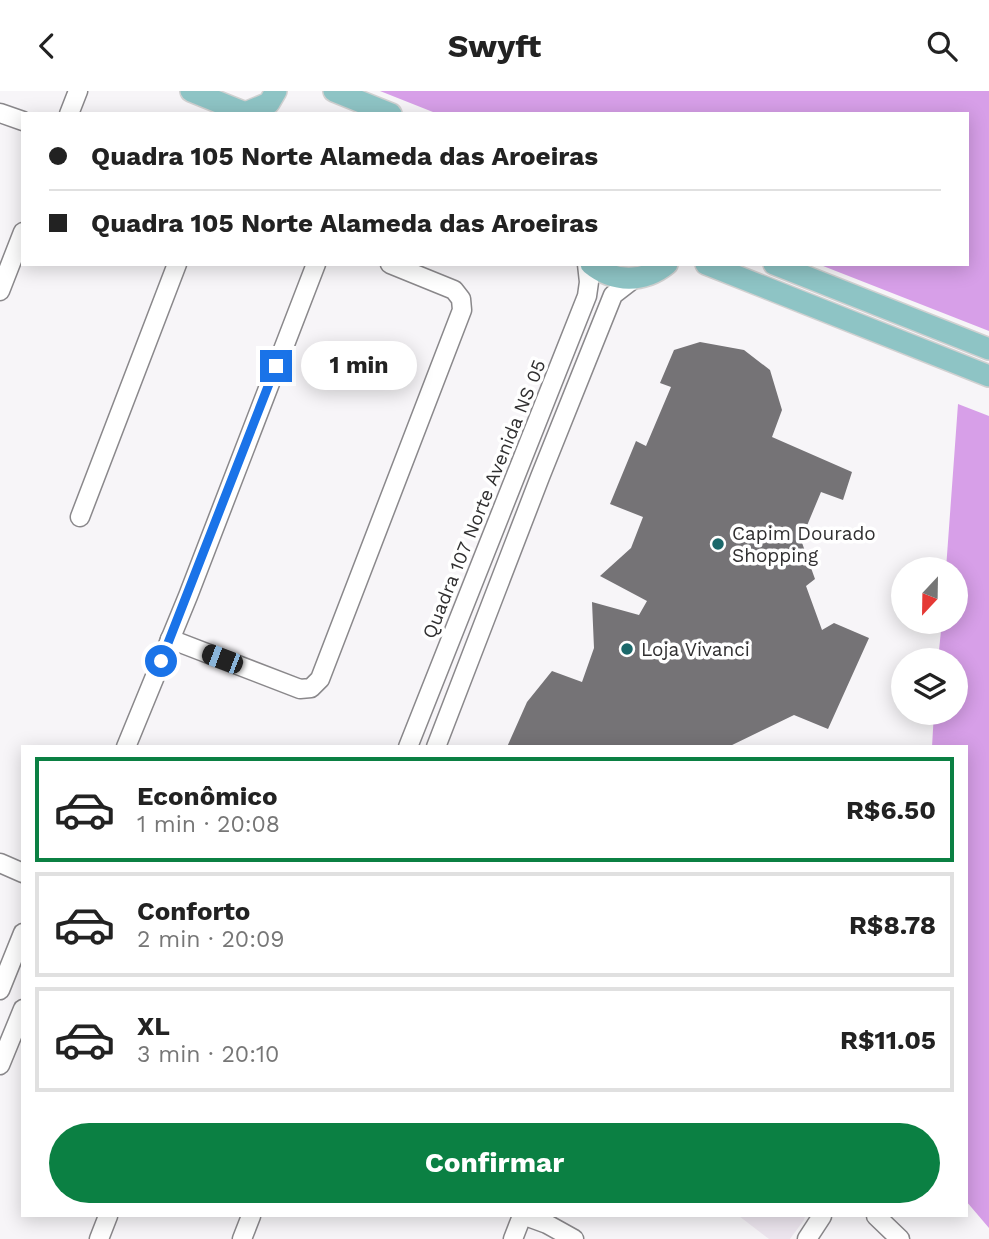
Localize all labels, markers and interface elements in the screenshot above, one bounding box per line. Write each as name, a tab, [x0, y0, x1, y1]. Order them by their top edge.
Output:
icon: back	[28, 27, 66, 65]
text: Swyft	[448, 27, 541, 65]
icon: search	[923, 27, 961, 65]
text: Quadra 105 Norte Alameda das Aroeiras	[91, 141, 598, 171]
text: Quadra 105 Norte Alameda das Aroeiras	[91, 208, 598, 238]
callout: 1 min	[300, 341, 416, 391]
route end	[260, 350, 292, 382]
text: 1 min	[329, 352, 389, 379]
street label: Quadra 107 Norte Avenida NS 05	[417, 356, 551, 642]
place label: Capim Dourado Shopping	[732, 522, 876, 567]
marker: Capim Dourado Shopping	[710, 536, 726, 552]
north arrow	[891, 557, 968, 633]
map controls	[891, 557, 968, 725]
place label: Loja Vivanci	[641, 638, 750, 661]
marker: Loja Vivanci	[619, 641, 635, 657]
car	[199, 642, 246, 676]
route start	[145, 645, 177, 677]
button: layers	[891, 648, 968, 725]
icon: car	[53, 778, 116, 841]
text: Econômico	[137, 781, 278, 811]
text: R$6.50	[846, 795, 936, 825]
text: 1 min · 20:08	[137, 811, 280, 838]
icon: car	[53, 893, 116, 956]
text: Conforto	[137, 896, 250, 926]
text: R$8.78	[849, 910, 936, 940]
text: 2 min · 20:09	[137, 926, 284, 953]
icon: car	[53, 1008, 116, 1071]
text: XL	[137, 1011, 170, 1041]
text: R$11.05	[840, 1025, 936, 1055]
text: 3 min · 20:10	[137, 1041, 279, 1068]
button: Confirmar	[49, 1123, 940, 1203]

